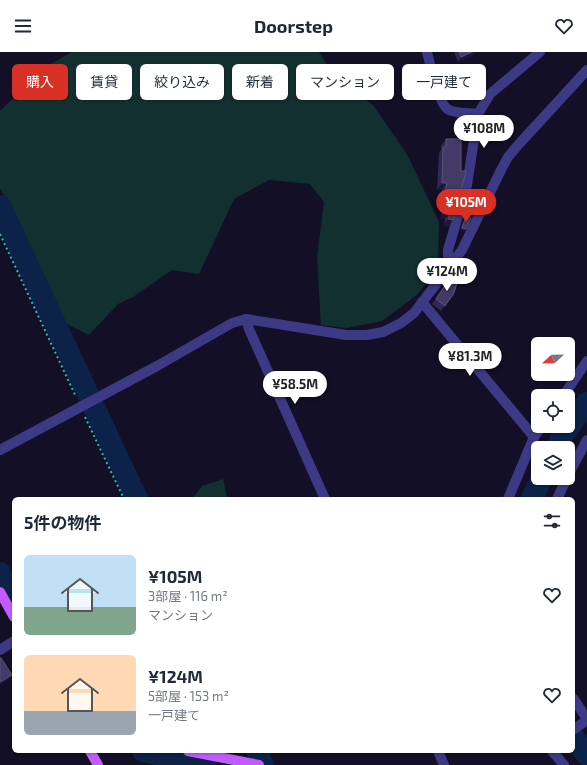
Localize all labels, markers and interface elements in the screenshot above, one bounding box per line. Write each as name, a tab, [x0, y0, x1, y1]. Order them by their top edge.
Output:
icon: menu	[12, 15, 34, 37]
text: Doorstep	[254, 15, 333, 37]
icon: heart	[553, 15, 575, 37]
chip: 購入	[12, 64, 68, 100]
chip: 賃貸	[76, 64, 132, 100]
chip: 絞り込み	[140, 64, 224, 100]
chip: 新着	[232, 64, 288, 100]
chip: マンション	[296, 64, 394, 100]
chip: 一戸建て	[402, 64, 486, 100]
pin: ¥108M	[456, 115, 512, 149]
text: ¥108M	[463, 120, 505, 136]
pin: ¥105M	[438, 189, 494, 223]
text: ¥105M	[445, 194, 487, 210]
pin: ¥124M	[419, 258, 475, 292]
text: ¥124M	[426, 263, 468, 279]
north arrow	[531, 337, 575, 381]
map controls	[531, 337, 575, 485]
pin: ¥81.3M	[437, 343, 503, 377]
text: ¥81.3M	[448, 348, 492, 364]
pin: ¥58.5M	[262, 371, 328, 405]
text: ¥58.5M	[272, 376, 318, 392]
button: locate	[531, 389, 575, 433]
button: layers	[531, 441, 575, 485]
icon: filters	[541, 510, 563, 532]
text: 5件の物件	[24, 512, 101, 532]
text: ¥105M	[148, 566, 202, 586]
icon: home	[56, 571, 104, 619]
icon: heart	[541, 584, 563, 606]
text: 3部屋 · 116 m²	[148, 588, 228, 604]
text: マンション	[148, 607, 213, 623]
text: ¥124M	[148, 666, 203, 686]
icon: home	[56, 671, 104, 719]
icon: heart	[541, 684, 563, 706]
text: 5部屋 · 153 m²	[148, 688, 229, 704]
text: 一戸建て	[148, 707, 200, 723]

